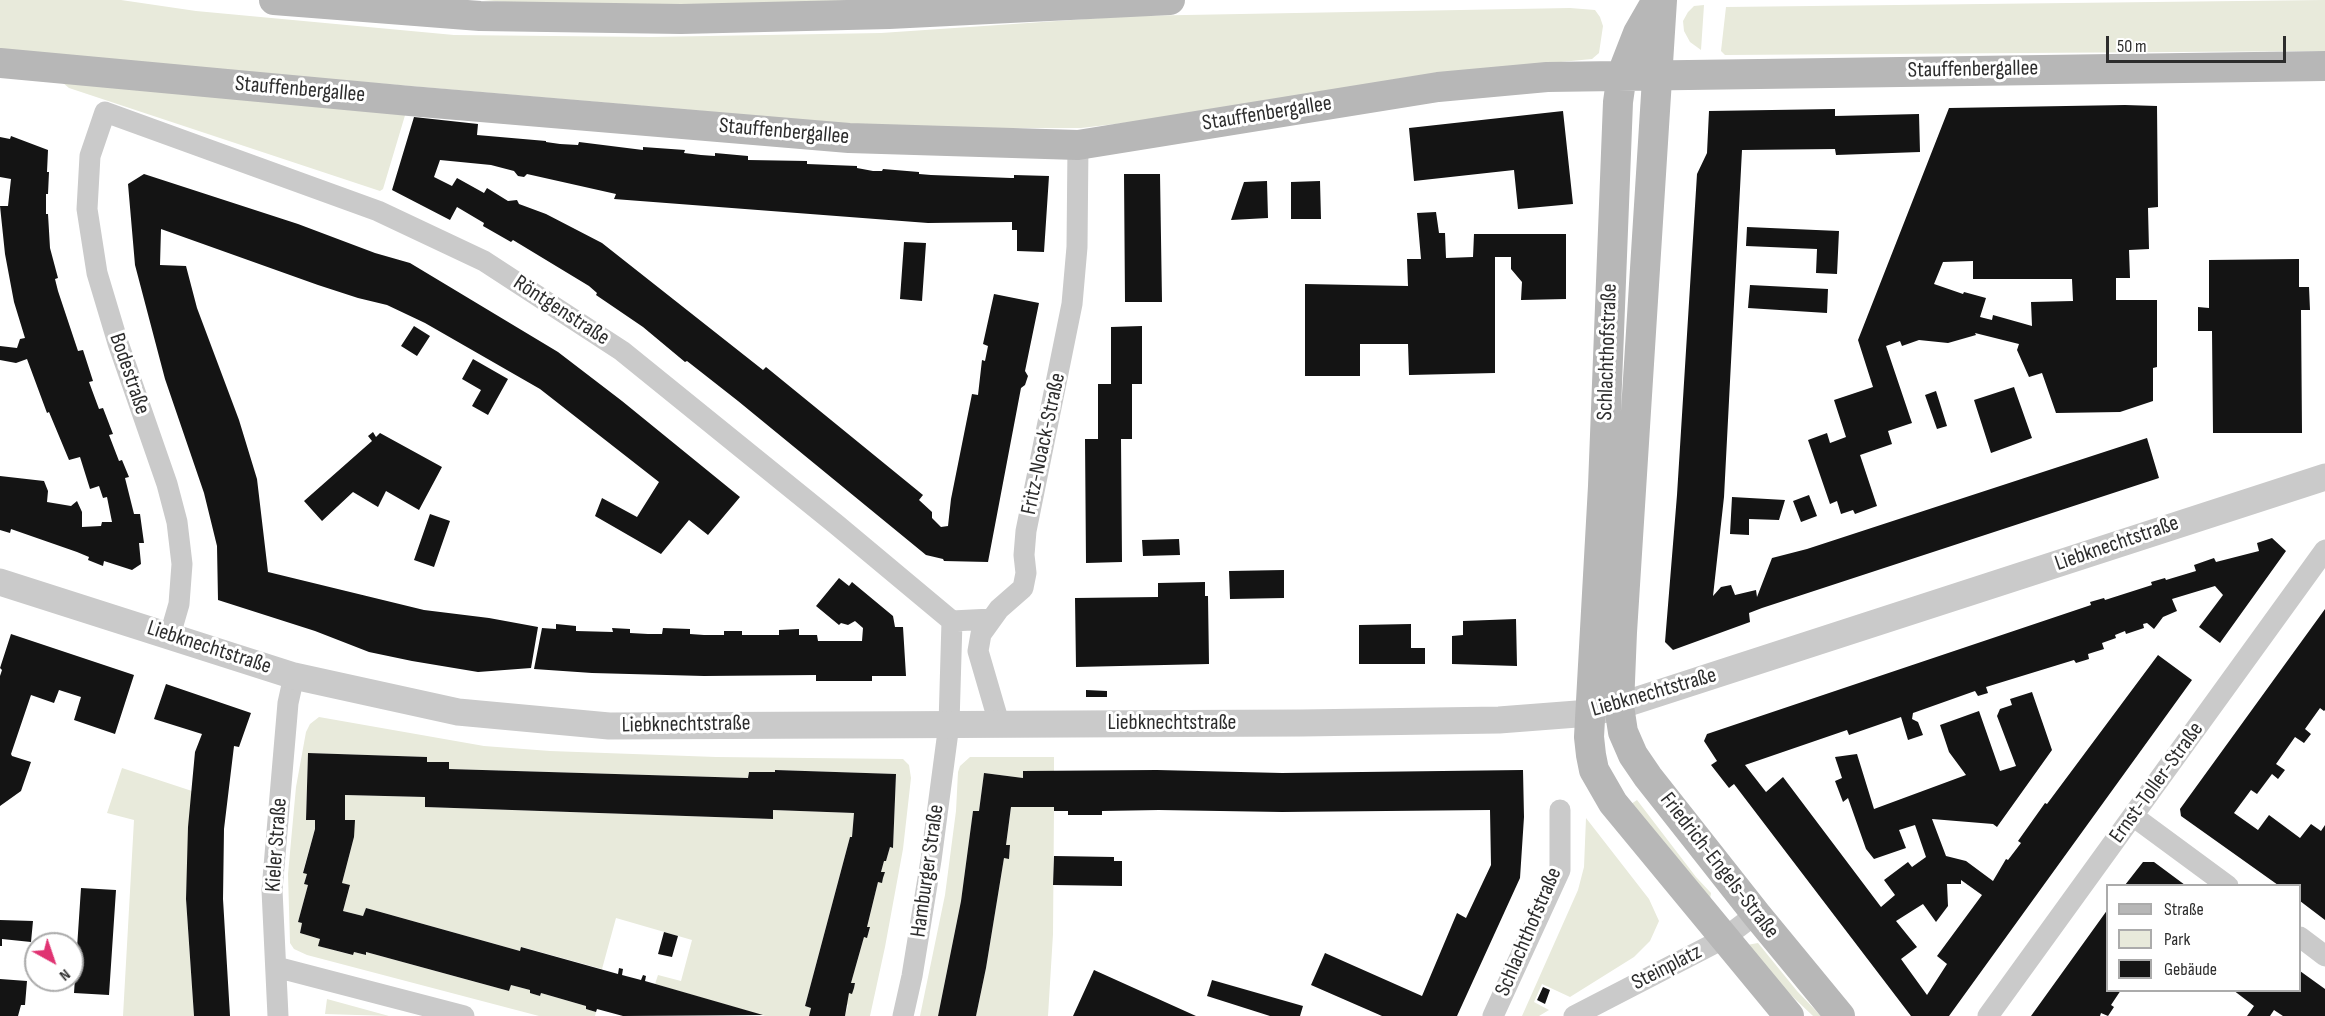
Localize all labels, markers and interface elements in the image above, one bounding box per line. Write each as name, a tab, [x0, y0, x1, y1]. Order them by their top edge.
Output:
scale bar	[2109, 24, 2289, 62]
text: 50 m	[2117, 36, 2147, 57]
street label: Stauffenbergallee	[1907, 56, 2039, 84]
street label: Stauffenbergallee	[234, 71, 366, 109]
street label: Stauffenbergallee	[1200, 91, 1334, 137]
street label: Stauffenbergallee	[718, 113, 850, 151]
street label: Röntgenstraße	[508, 270, 614, 352]
street label: Schlachthofstraße	[1592, 283, 1624, 421]
street label: Bodestraße	[103, 330, 155, 418]
street label: Fritz-Noack-Straße	[1016, 371, 1072, 517]
street label: Liebknechtstraße	[2052, 511, 2182, 577]
street label: Liebknechtstraße	[144, 616, 274, 680]
street label: Liebknechtstraße	[1588, 663, 1720, 723]
street label: Liebknechtstraße	[1108, 710, 1236, 736]
street label: Liebknechtstraße	[621, 711, 751, 739]
street label: Ernst-Toller-Straße	[2104, 717, 2210, 849]
street label: Friedrich-Engels-Straße	[1654, 788, 1784, 944]
street label: Kieler Straße	[261, 797, 293, 893]
street label: Hamburger Straße	[906, 803, 950, 939]
street label: Schlachthofstraße	[1490, 864, 1568, 1000]
legend	[2106, 884, 2301, 992]
text: Straße	[2164, 899, 2204, 920]
text: Park	[2164, 929, 2190, 950]
north arrow	[24, 932, 84, 992]
street label: Steinplatz	[1628, 939, 1706, 997]
text: Gebäude	[2164, 959, 2217, 980]
text: N	[55, 965, 74, 985]

